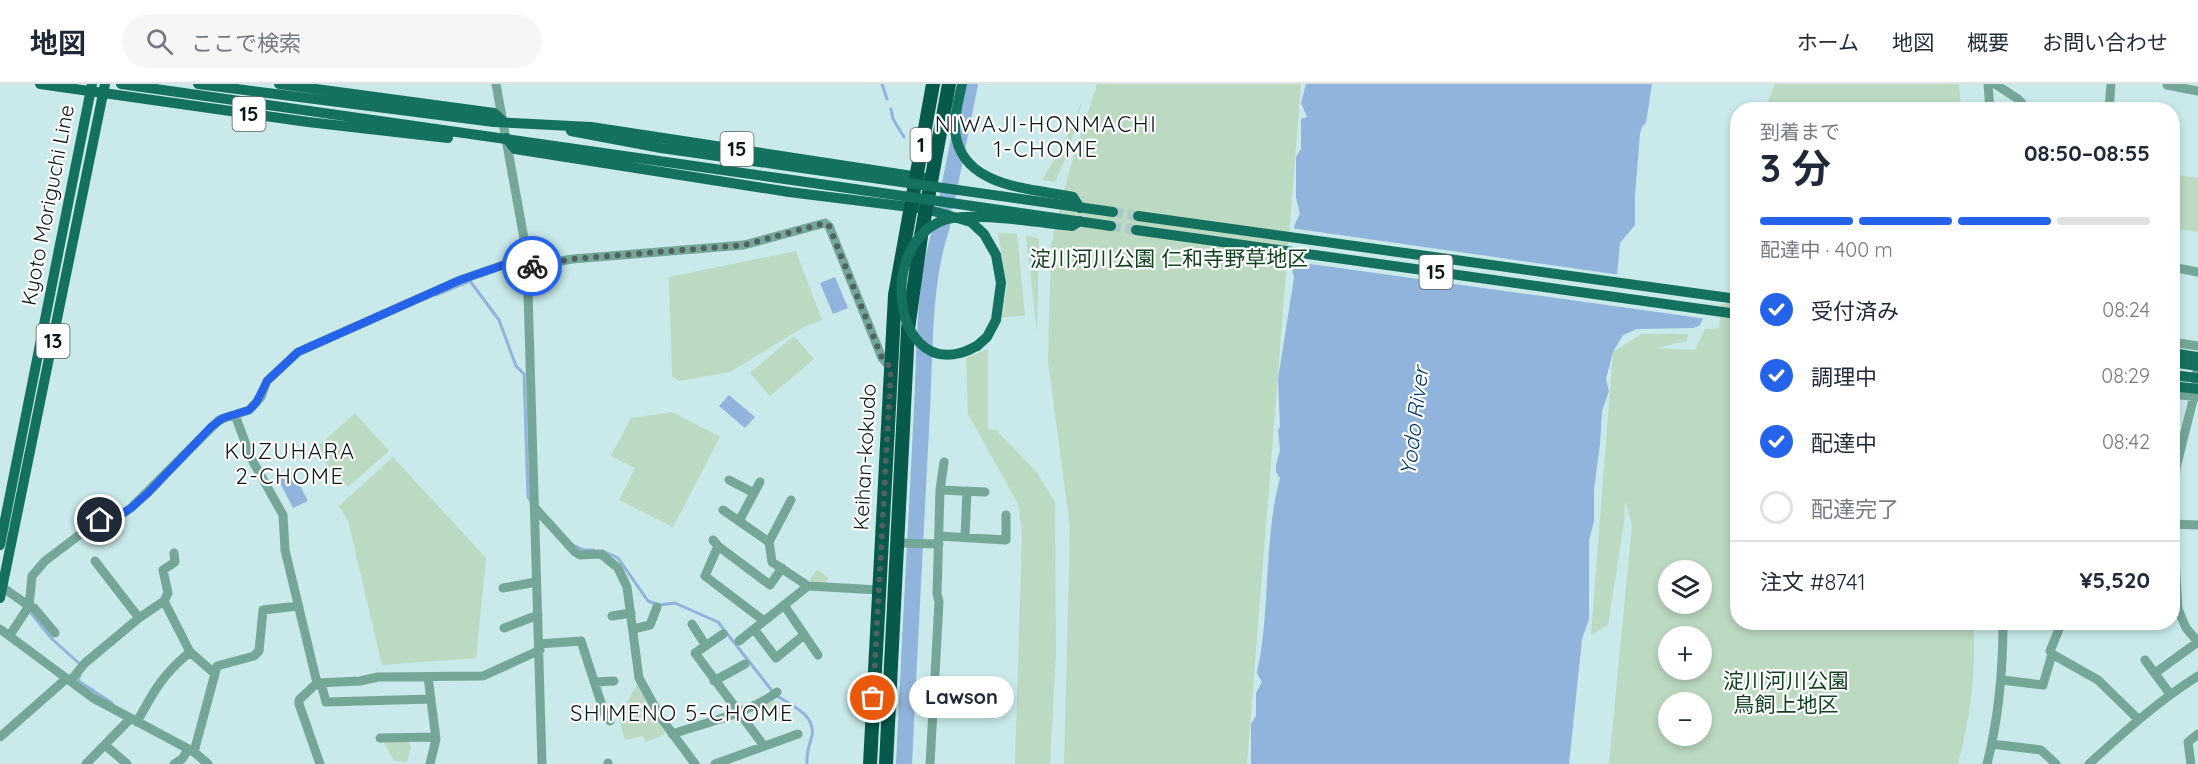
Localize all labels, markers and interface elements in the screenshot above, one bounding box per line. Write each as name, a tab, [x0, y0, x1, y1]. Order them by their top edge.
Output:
search box	[122, 14, 542, 68]
text: 地図	[30, 25, 86, 60]
icon: search	[143, 25, 176, 58]
text: ここで検索	[191, 29, 301, 57]
text: ホーム	[1797, 29, 1859, 55]
text: 地図	[1892, 29, 1934, 55]
text: 概要	[1967, 29, 2009, 55]
text: お問い合わせ	[2042, 29, 2168, 55]
road number: 15	[232, 97, 266, 131]
street label: Kyoto Moriguchi Line	[15, 102, 79, 307]
district label: NIWAJI-HONMACHI 1-CHOME	[935, 110, 1157, 163]
text: 到着まで	[1760, 119, 1840, 144]
road number: 1	[910, 128, 932, 162]
road number: 15	[720, 132, 754, 166]
text: 08:50–08:55	[2024, 139, 2150, 167]
text: 3 分	[1760, 143, 1831, 192]
courier	[502, 236, 562, 296]
text: 配達中 · 400 m	[1760, 237, 1893, 262]
park label: 淀川河川公園 仁和寺野草地区	[1030, 245, 1308, 271]
icon: bike	[516, 250, 549, 283]
road number: 15	[1420, 255, 1452, 289]
icon: check	[1760, 293, 1793, 326]
text: 受付済み	[1811, 297, 1899, 325]
text: 08:24	[2102, 297, 2150, 322]
road number: 13	[36, 324, 70, 358]
icon: check	[1760, 359, 1793, 392]
water label: Yodo River	[1393, 363, 1435, 477]
text: 調理中	[1811, 363, 1877, 391]
text: 08:29	[2101, 363, 2150, 388]
street label: Keihan-kokudo	[847, 383, 881, 531]
icon: check	[1760, 425, 1793, 458]
text: 配達中	[1811, 429, 1877, 457]
text: 08:42	[2102, 429, 2150, 454]
district label: KUZUHARA 2-CHOME	[224, 437, 356, 490]
pin	[74, 494, 125, 545]
text: 配達完了	[1811, 495, 1899, 523]
icon: home	[83, 503, 116, 536]
map controls	[1658, 560, 1712, 746]
button: layers	[1658, 560, 1712, 614]
text: ¥5,520	[2079, 566, 2150, 594]
text: 注文 #8741	[1760, 568, 1866, 596]
button: +	[1658, 626, 1712, 680]
park label: 淀川河川公園 鳥飼上地区	[1723, 667, 1849, 717]
pin	[847, 672, 898, 723]
callout: Lawson	[909, 677, 1014, 719]
icon: bag	[856, 681, 889, 714]
text: Lawson	[925, 684, 998, 709]
button: −	[1658, 692, 1712, 746]
district label: SHIMENO 5-CHOME	[570, 699, 794, 727]

